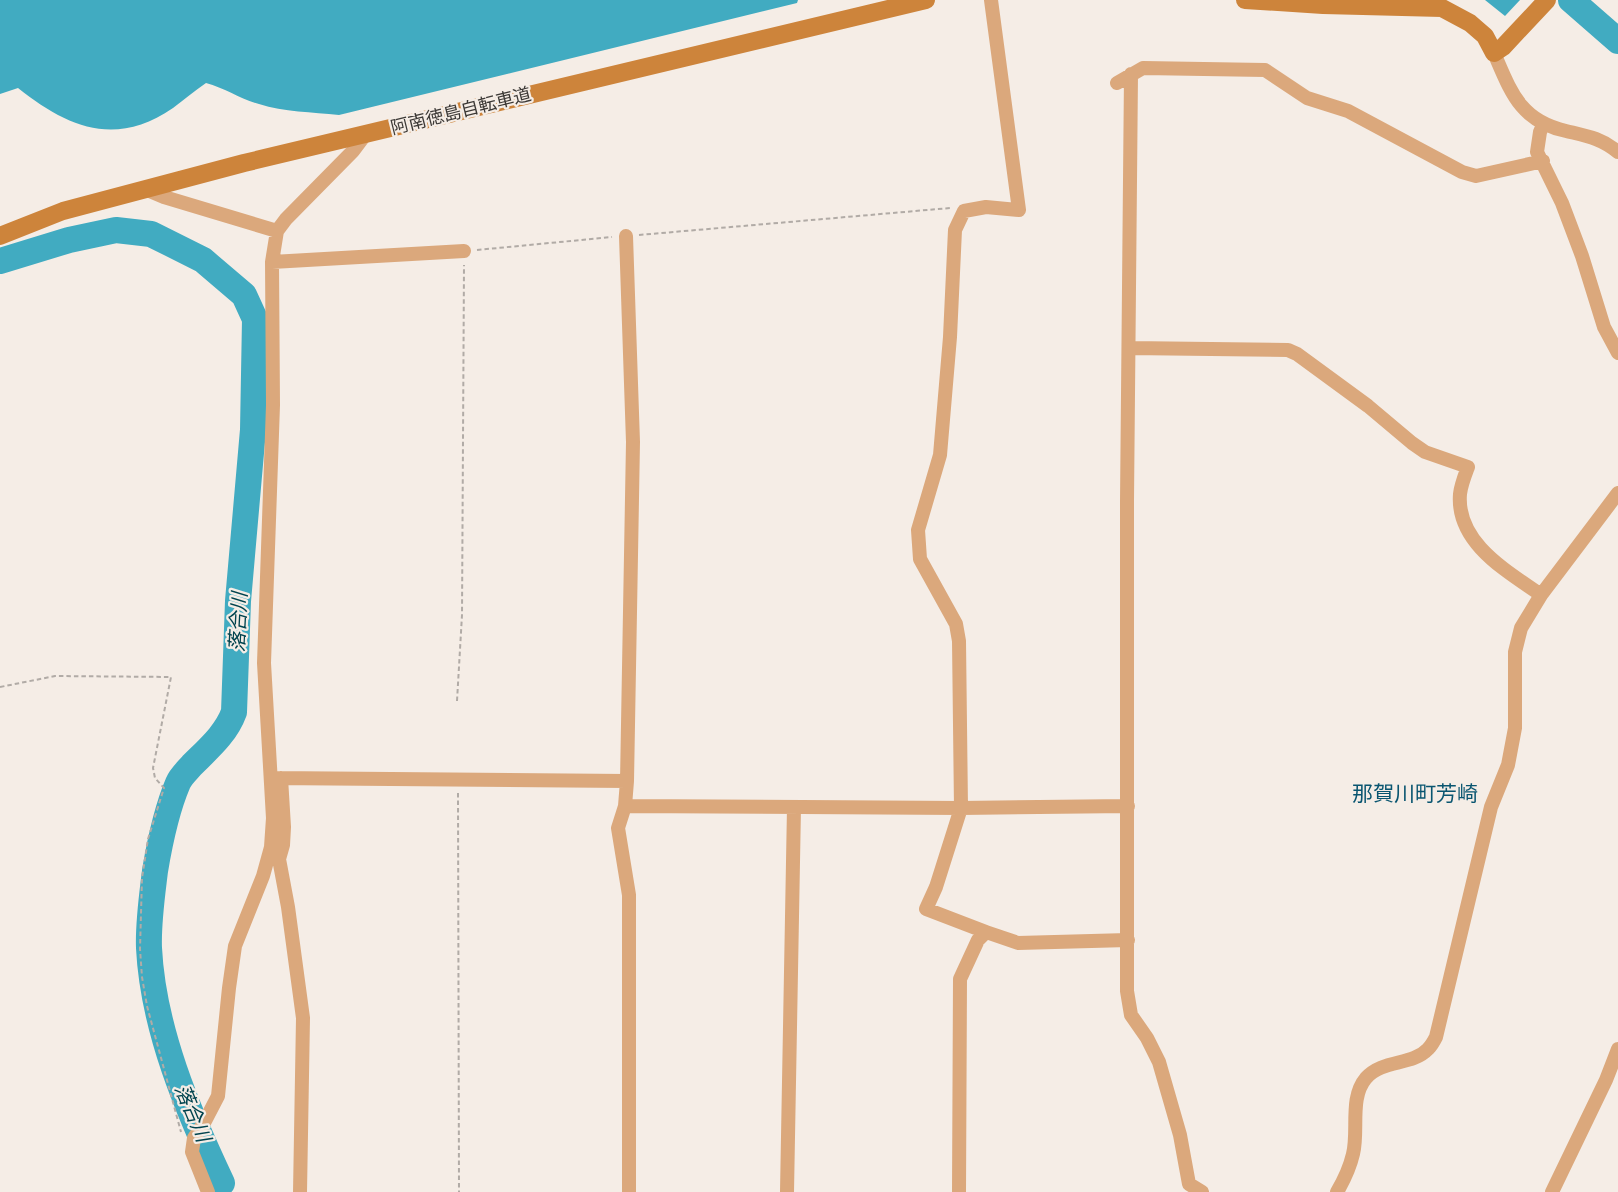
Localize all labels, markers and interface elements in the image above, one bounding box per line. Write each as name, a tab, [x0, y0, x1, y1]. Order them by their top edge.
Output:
street label: 阿南徳島自転車道	[388, 83, 534, 139]
water label: 落合川	[224, 589, 252, 653]
district label: 那賀川町芳崎	[1352, 781, 1478, 806]
water label: 落合川	[170, 1081, 217, 1147]

